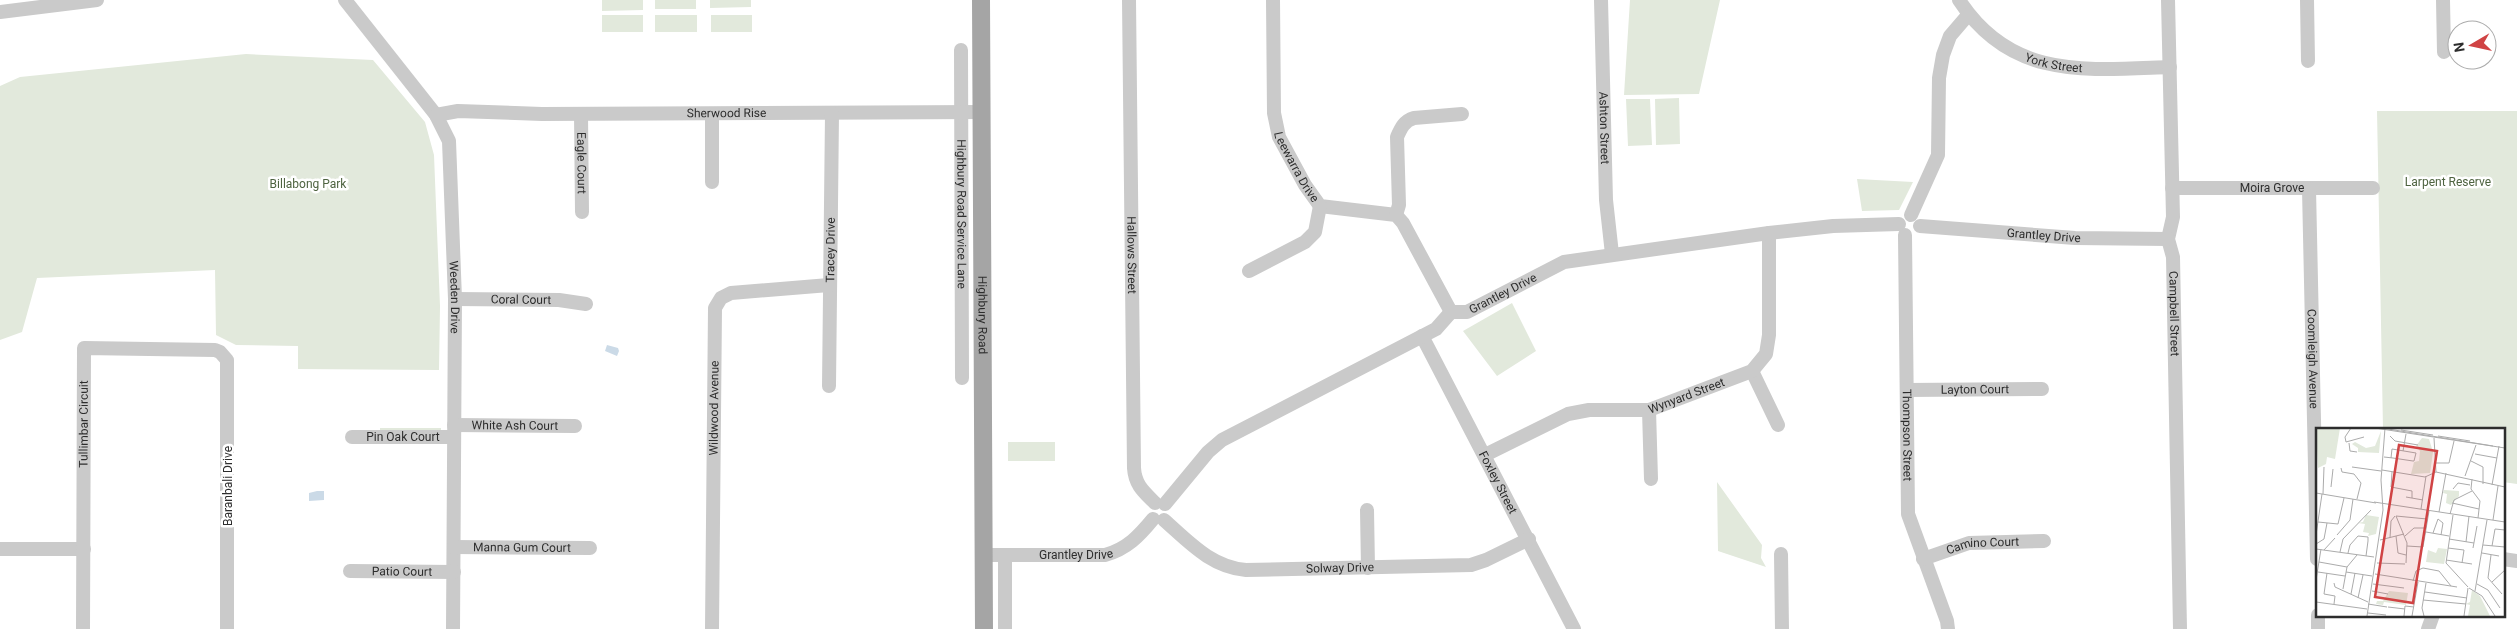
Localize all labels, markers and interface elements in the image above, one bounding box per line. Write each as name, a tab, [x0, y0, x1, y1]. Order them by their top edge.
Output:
north arrow	[2447, 20, 2497, 70]
text: N	[2450, 41, 2468, 53]
street label: York Street	[2023, 50, 2083, 75]
street label: Ashton Street	[1596, 91, 1612, 165]
street label: Sherwood Rise	[687, 106, 766, 120]
street label: Leewarra Drive	[1271, 131, 1322, 205]
street label: Eagle Court	[574, 132, 589, 194]
street label: Highbury Road Service Lane	[954, 139, 969, 289]
park label: Larpent Reserve	[2405, 175, 2491, 189]
park label: Billabong Park	[270, 177, 347, 191]
street label: Moira Grove	[2240, 181, 2304, 195]
street label: Hallows Street	[1124, 216, 1139, 294]
street label: Tracey Drive	[823, 217, 838, 283]
street label: Grantley Drive	[2006, 226, 2081, 245]
street label: Weeden Drive	[447, 260, 462, 334]
street label: Grantley Drive	[1467, 270, 1539, 317]
street label: Campbell Street	[2166, 271, 2182, 357]
street label: Highbury Road	[975, 276, 990, 354]
street label: Coral Court	[491, 292, 551, 307]
street label: Coomleigh Avenue	[2305, 309, 2321, 409]
street label: Wildwood Avenue	[707, 360, 722, 456]
street label: Wynyard Street	[1646, 375, 1727, 417]
street label: Tullimbar Circuit	[77, 380, 91, 468]
street label: Layton Court	[1941, 382, 2009, 397]
street label: Thompson Street	[1900, 389, 1915, 481]
street label: White Ash Court	[472, 418, 558, 433]
inset map	[2316, 428, 2504, 616]
street label: Pin Oak Court	[366, 430, 440, 444]
street label: Baranbali Drive	[221, 446, 235, 526]
street label: Foxley Street	[1476, 449, 1520, 516]
street label: Camino Court	[1944, 535, 2019, 557]
street label: Manna Gum Court	[473, 540, 571, 555]
street label: Grantley Drive	[1039, 546, 1115, 562]
street label: Solway Drive	[1306, 560, 1374, 576]
street label: Patio Court	[372, 564, 432, 579]

